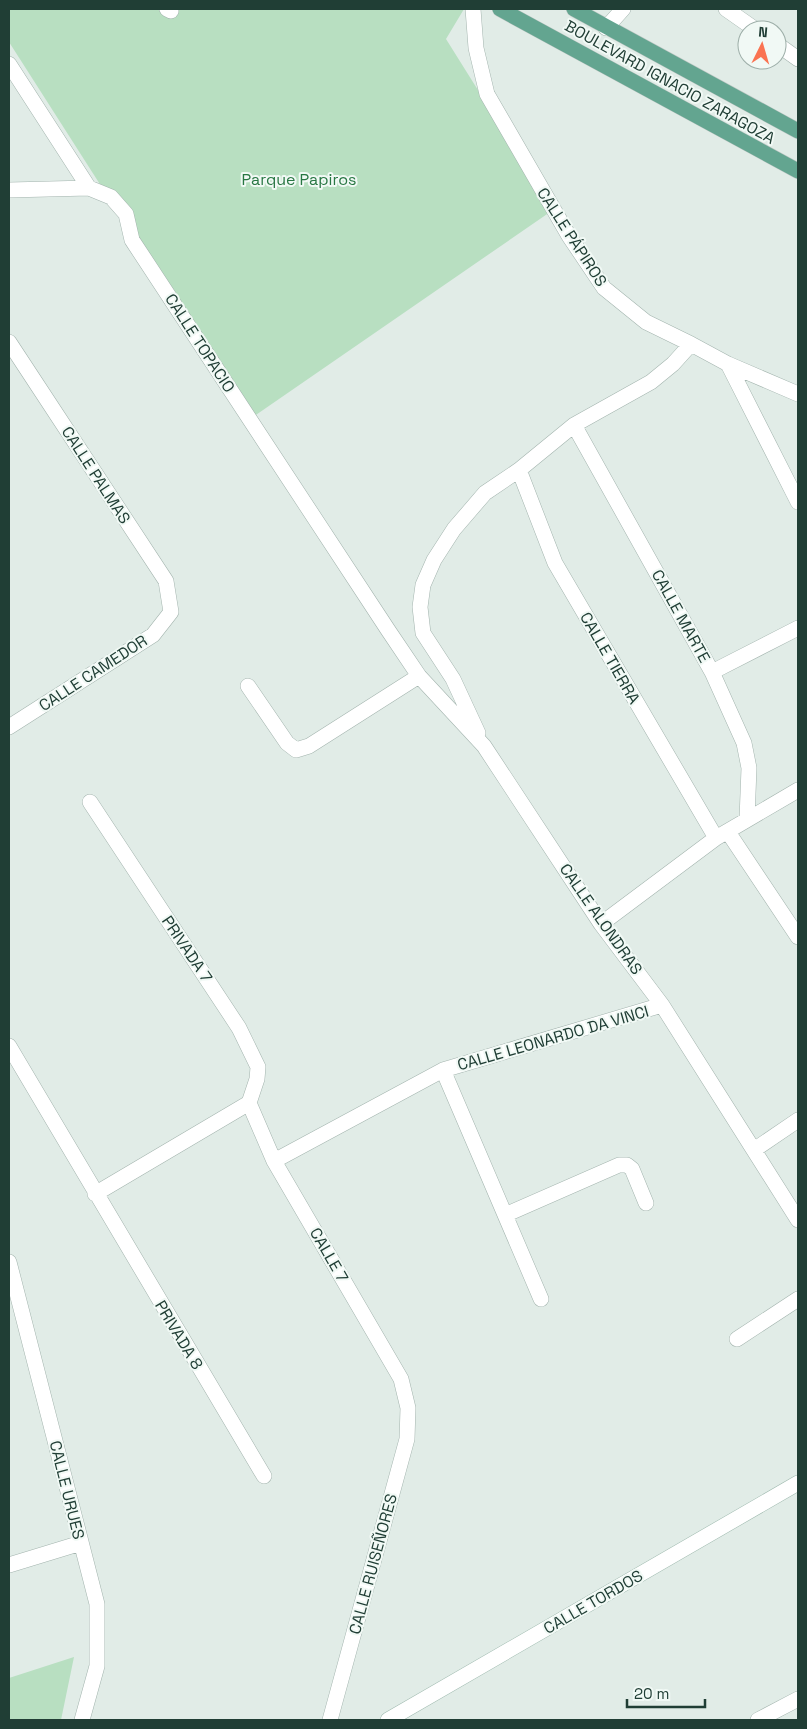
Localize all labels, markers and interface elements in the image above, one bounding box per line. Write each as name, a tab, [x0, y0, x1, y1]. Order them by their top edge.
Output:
street label: BOULEVARD IGNACIO ZARAGOZA	[562, 16, 778, 148]
north arrow	[737, 20, 787, 70]
park label: Parque Papiros	[242, 169, 356, 190]
street label: CALLE PÁPIROS	[532, 184, 612, 291]
street label: CALLE TOPACIO	[160, 290, 240, 396]
street label: CALLE PALMAS	[57, 422, 135, 528]
street label: CALLE MARTE	[647, 566, 715, 666]
street label: CALLE TIERRA	[575, 608, 645, 708]
street label: CALLE CAMEDOR	[35, 630, 151, 716]
street label: CALLE ALONDRAS	[555, 859, 647, 979]
street label: PRIVADA 7	[157, 912, 217, 986]
street label: CALLE LEONARDO DA VINCI	[455, 1001, 651, 1075]
street label: CALLE 7	[305, 1224, 353, 1286]
street label: PRIVADA 8	[150, 1297, 208, 1374]
street label: CALLE URUES	[45, 1438, 89, 1542]
street label: CALLE RUISEÑORES	[344, 1491, 402, 1637]
street label: CALLE TORDOS	[540, 1565, 647, 1639]
scale bar	[627, 1676, 704, 1708]
text: 20 m	[634, 1684, 669, 1703]

